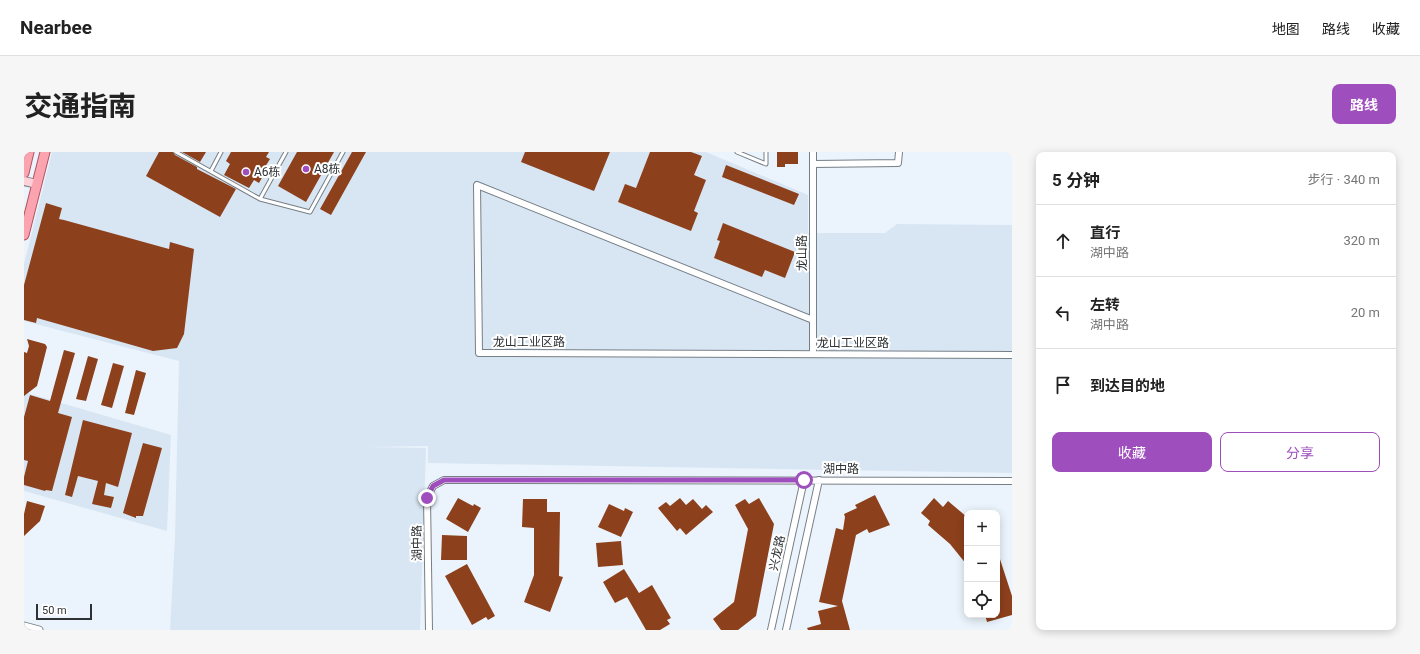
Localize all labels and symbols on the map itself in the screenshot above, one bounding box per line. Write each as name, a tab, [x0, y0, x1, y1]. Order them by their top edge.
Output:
place label: A8栋	[314, 162, 341, 176]
marker: A8栋	[301, 164, 311, 174]
place label: A6栋	[254, 165, 281, 179]
marker: A6栋	[241, 167, 251, 177]
street label: 龙山路	[795, 235, 809, 271]
street label: 龙山工业区路	[493, 335, 565, 349]
street label: 龙山工业区路	[817, 336, 889, 350]
street label: 湖中路	[823, 462, 859, 476]
route start	[795, 471, 813, 489]
route end	[418, 489, 436, 507]
street label: 湖中路	[410, 525, 424, 561]
street label: 兴龙路	[766, 534, 788, 572]
scale bar	[36, 602, 92, 621]

